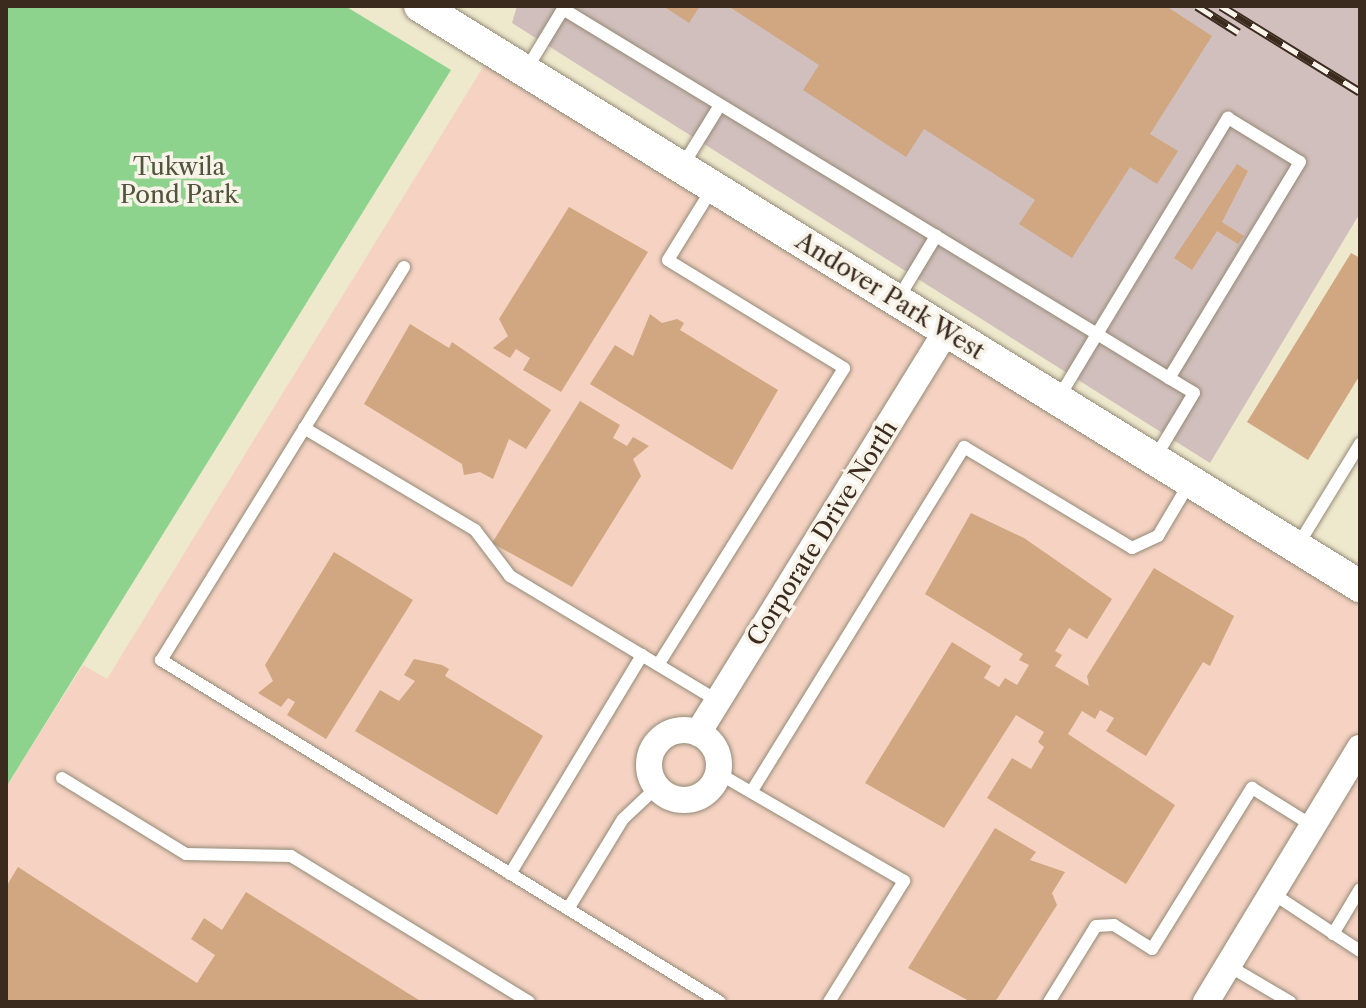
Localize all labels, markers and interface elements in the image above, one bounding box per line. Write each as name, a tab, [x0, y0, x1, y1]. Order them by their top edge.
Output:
park label: Tukwila Pond Park	[120, 153, 238, 209]
street label: Andover Park West	[790, 226, 990, 366]
street label: Corporate Drive North	[741, 415, 903, 651]

